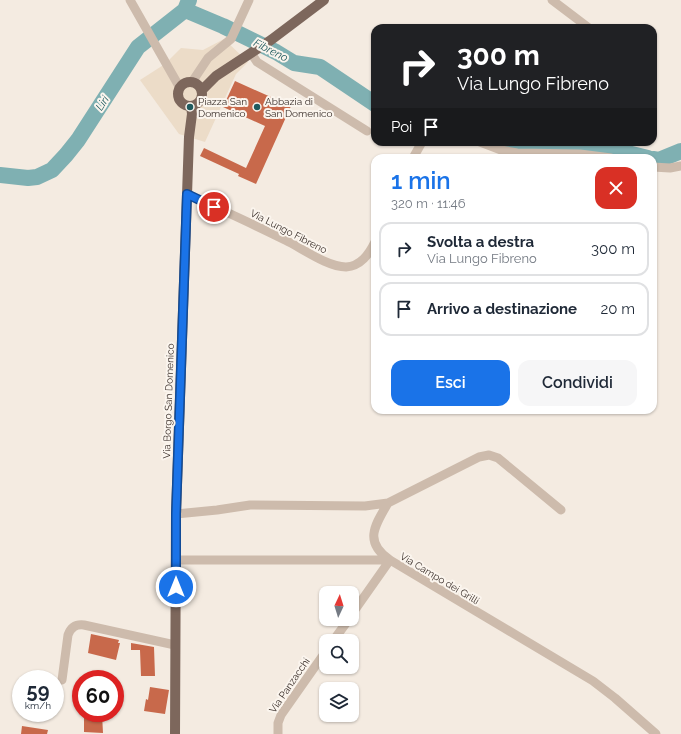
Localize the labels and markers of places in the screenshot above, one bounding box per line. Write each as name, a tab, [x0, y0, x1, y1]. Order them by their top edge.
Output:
place label: Piazza San Domenico	[198, 96, 247, 119]
place label: Abbazia di San Domenico	[265, 96, 333, 119]
marker: Piazza San Domenico	[185, 102, 195, 112]
marker: Abbazia di San Domenico	[252, 102, 262, 112]
pin	[197, 190, 231, 224]

